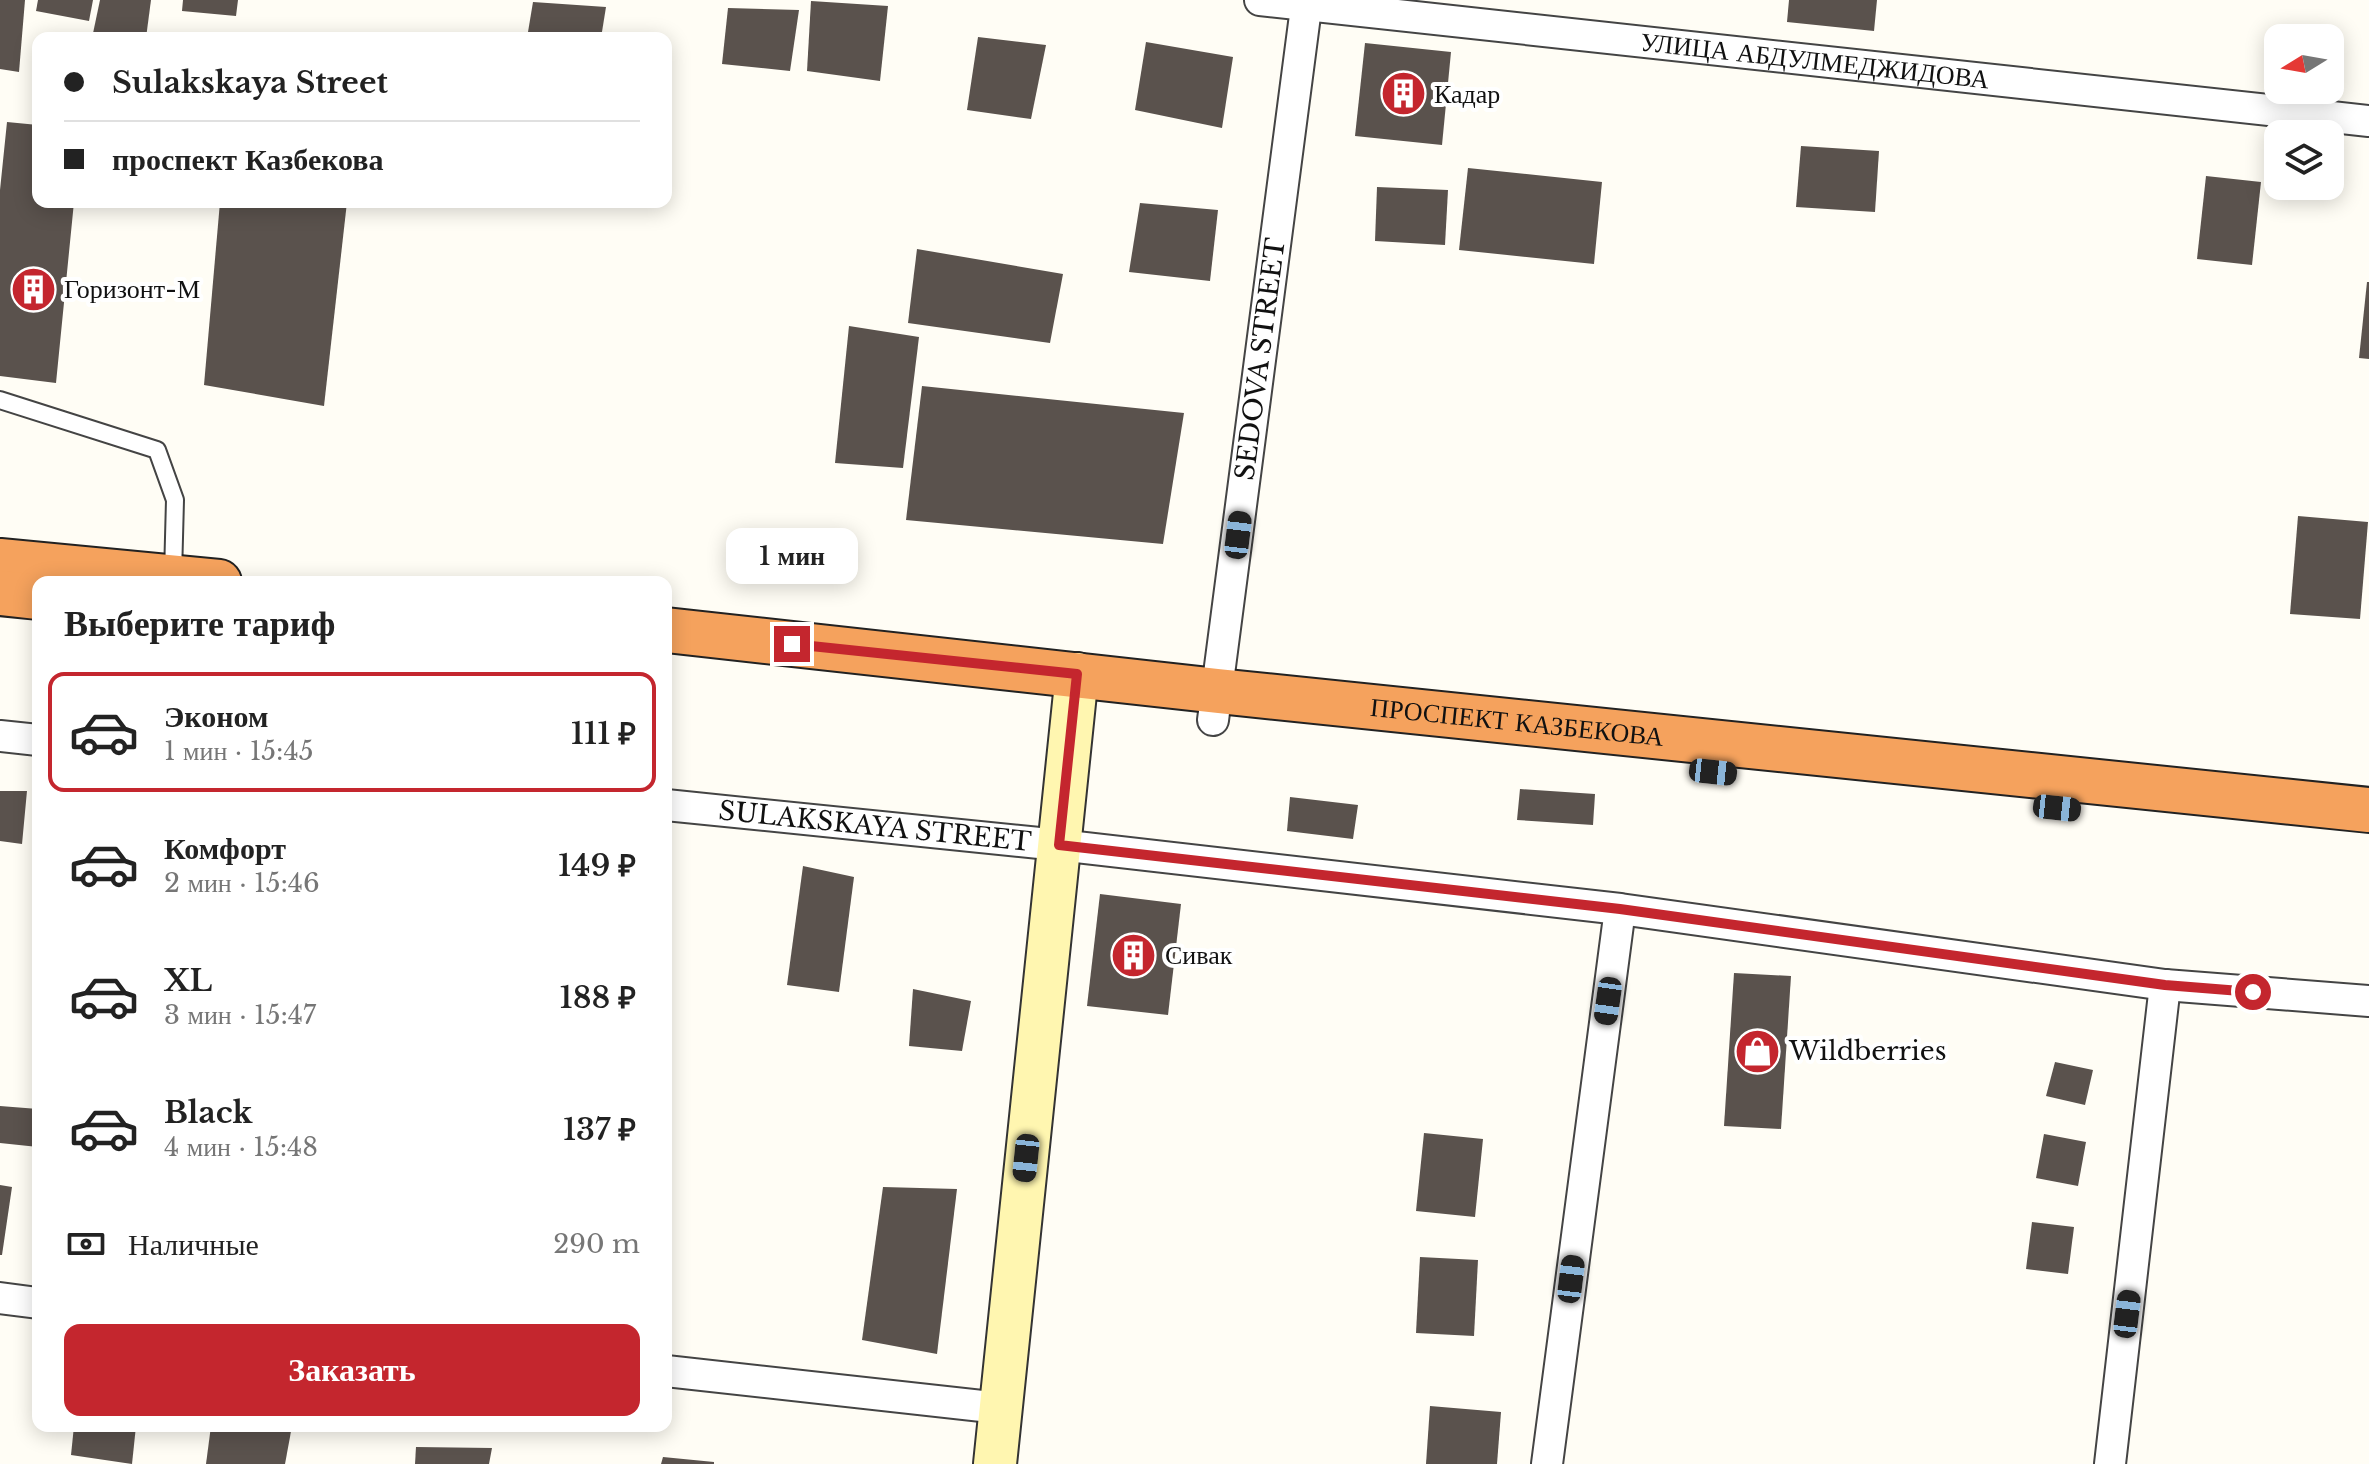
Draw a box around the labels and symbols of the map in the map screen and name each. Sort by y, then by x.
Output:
north arrow [2264,24,2344,104]
street label: УЛИЦА АБДУЛМЕДЖИДОВА [1639,26,1991,95]
building icon: Кадар [1379,70,1427,118]
place label: Кадар [1434,78,1500,110]
street label: SEDOVA STREET [1228,236,1292,482]
building icon: Горизонт-М [9,265,57,313]
place label: Горизонт-М [64,273,200,305]
car [1223,510,1253,560]
callout: 1 мин [726,528,858,584]
route end [774,626,810,662]
street label: ПРОСПЕКТ КАЗБЕКОВА [1369,691,1665,753]
car [1688,758,1738,786]
street label: SULAKSKAYA STREET [717,794,1033,858]
car [2032,794,2082,822]
building icon: Сивак [1110,931,1158,979]
place label: Сивак [1165,939,1233,971]
route start [2235,974,2271,1010]
car [1593,976,1623,1026]
shop icon: Wildberries [1734,1027,1782,1075]
place label: Wildberries [1788,1035,1947,1067]
car [1012,1133,1040,1183]
car [1556,1254,1586,1304]
car [2112,1289,2142,1339]

